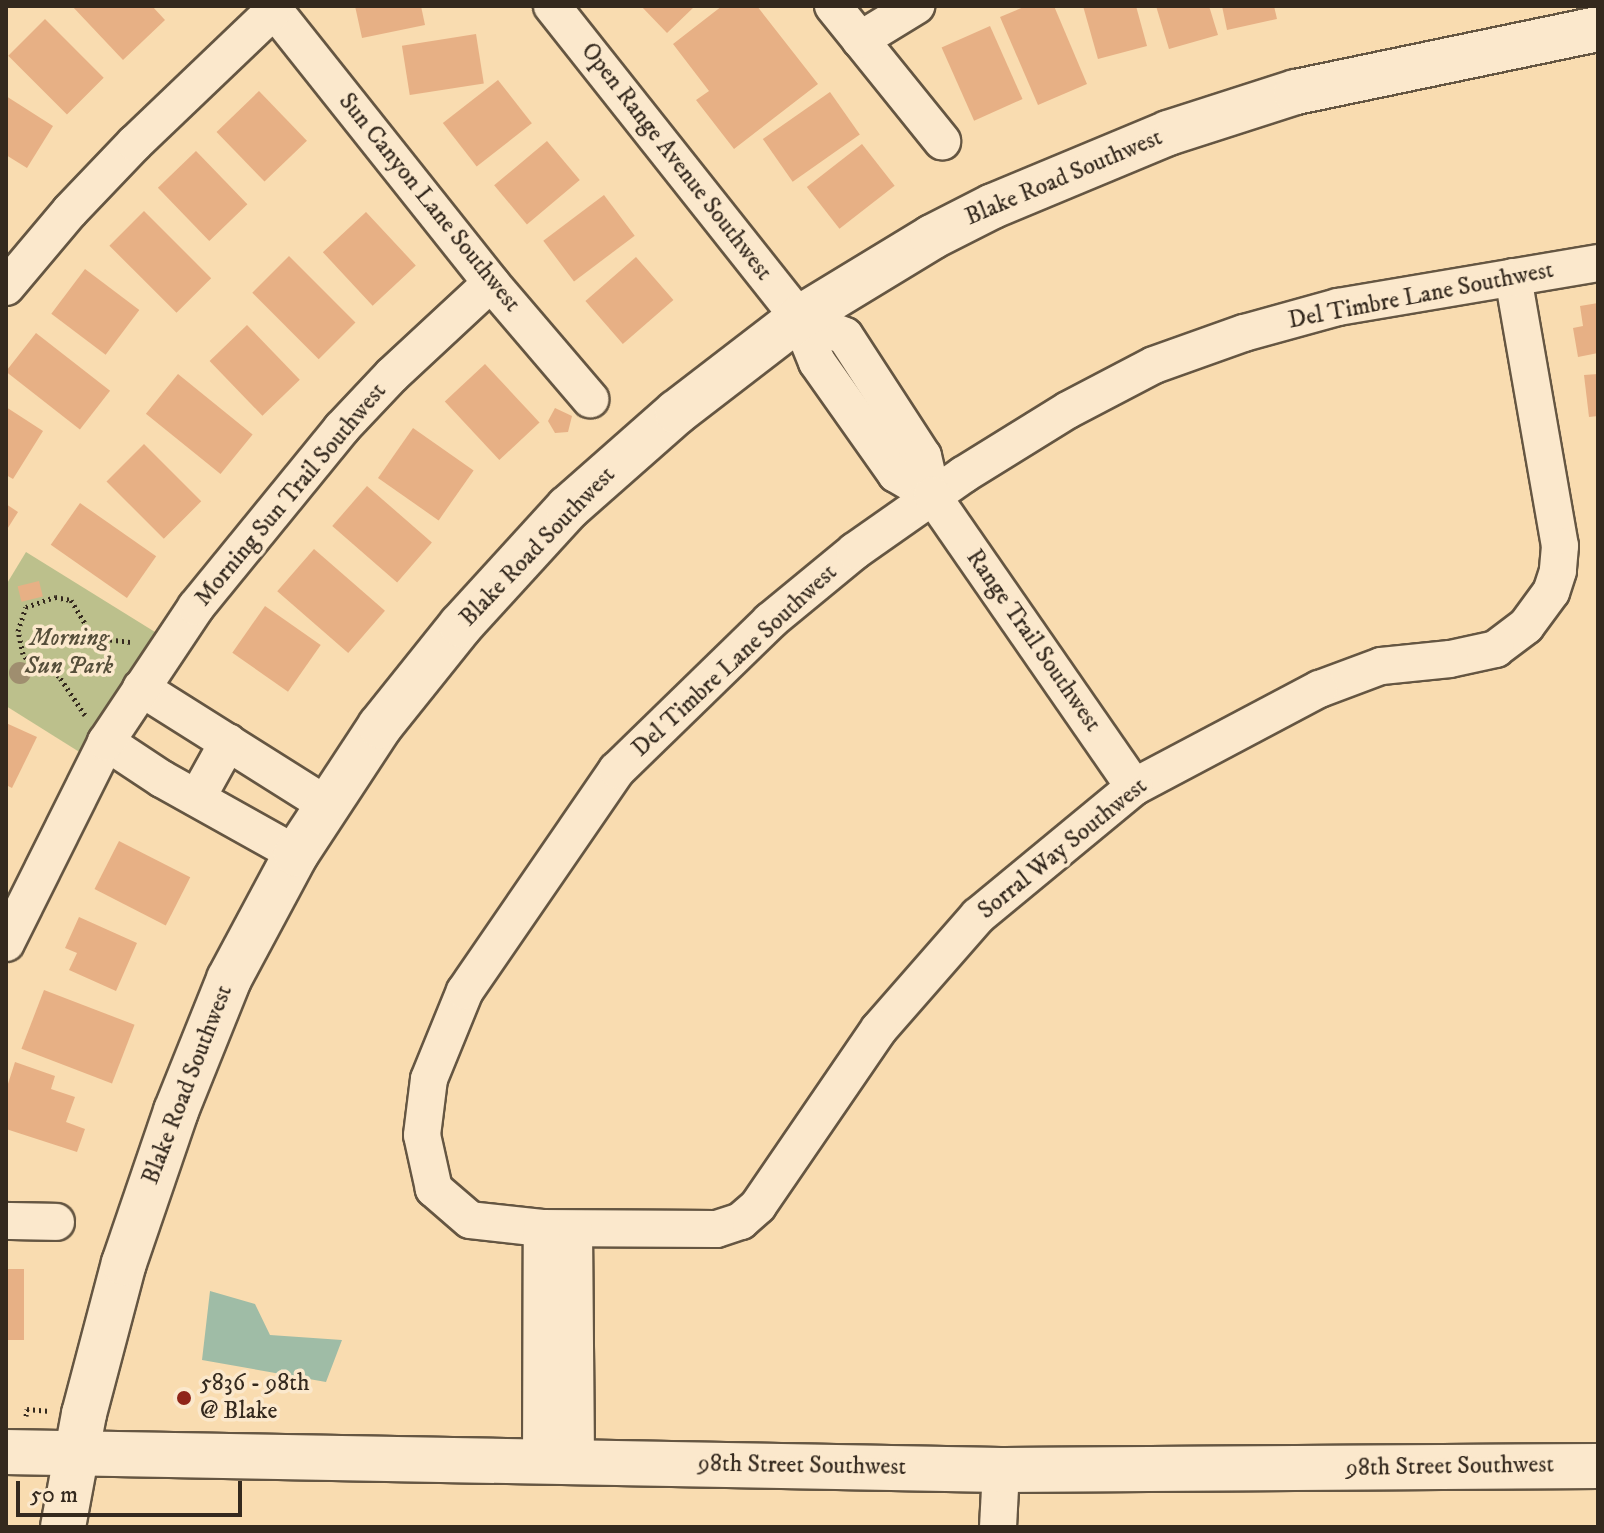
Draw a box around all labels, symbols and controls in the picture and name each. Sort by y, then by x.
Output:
street label: Open Range Avenue Southwest [574,38,778,286]
street label: Sun Canyon Lane Southwest [332,88,526,318]
street label: Blake Road Southwest [961,124,1167,232]
street label: Del Timbre Lane Southwest [1286,256,1556,336]
street label: Morning Sun Trail Southwest [189,378,393,612]
street label: Blake Road Southwest [454,461,622,633]
street label: Range Trail Southwest [959,544,1107,738]
street label: Del Timbre Lane Southwest [627,559,843,763]
park label: Morning Sun Park [25,625,113,681]
street label: Sorral Way Southwest [973,772,1153,926]
street label: Blake Road Southwest [137,981,239,1189]
place label: 5836 - 98th @ Blake [200,1370,310,1426]
marker: 5836 - 98th @ Blake [175,1389,193,1407]
street label: 98th Street Southwest [698,1450,906,1482]
street label: 98th Street Southwest [1346,1451,1554,1483]
scale bar [20,1465,246,1515]
text: 50 m [30,1480,78,1510]

